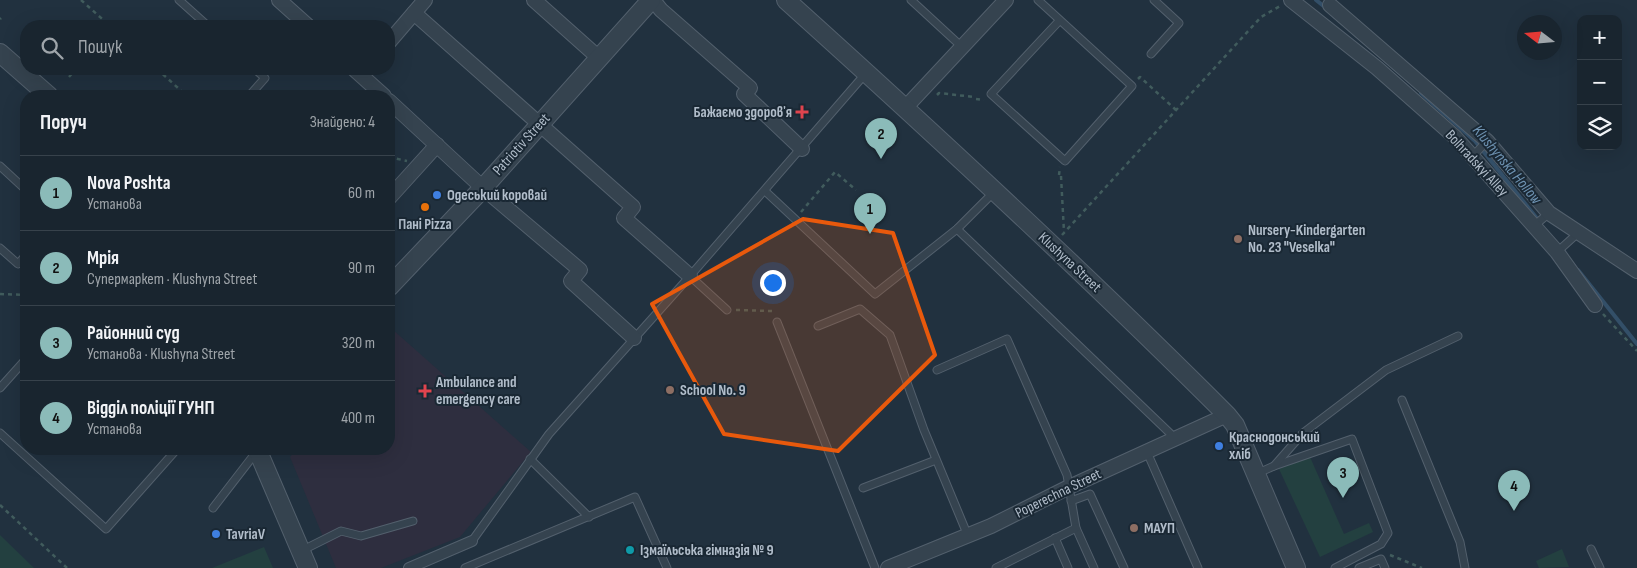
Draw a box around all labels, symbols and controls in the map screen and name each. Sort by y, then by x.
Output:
north arrow [1517,15,1562,60]
map controls [1577,15,1622,150]
button: + [1577,15,1622,60]
search box [20,20,395,75]
icon: search [38,34,66,62]
text: Пошук [78,36,122,59]
button: − [1577,60,1622,105]
place label: Бажаємо здоровʼя [694,103,792,122]
button: layers [1577,105,1622,150]
marker: Бажаємо здоровʼя [796,106,808,118]
street label: Patriotiv Street [489,109,554,179]
text: Поруч [40,110,87,135]
text: Знайдено: 4 [310,113,375,132]
pin: 2 [865,118,897,159]
water label: Klushynska Hollow [1468,122,1546,209]
street label: Bolhradskyi Alley [1441,126,1512,201]
text: Nova Poshta [87,172,170,195]
text: 1 [53,184,59,203]
text: 60 m [348,184,375,203]
place label: Одеський коровай [447,186,547,205]
marker: Одеський коровай [431,189,443,201]
pin: 1 [854,193,886,234]
text: Установа [87,195,142,214]
marker: Пані Pizza [419,201,431,213]
place label: Пані Pizza [398,215,452,234]
place label: Nursery-Kindergarten No. 23 "Veselka" [1248,221,1365,257]
street label: Klushyna Street [1034,228,1106,297]
marker: Nursery-Kindergarten No. 23 "Veselka" [1232,233,1244,245]
text: Мрія [87,247,119,270]
text: 2 [52,259,60,278]
text: 90 m [348,259,375,278]
text: Супермаркет · Klushyna Street [87,270,257,289]
your location [760,270,786,296]
text: Районний суд [87,322,180,345]
text: 3 [52,334,60,353]
text: 320 m [342,334,375,353]
text: Установа · Klushyna Street [87,345,235,364]
place label: Ambulance and emergency care [435,373,520,409]
place label: School No. 9 [680,381,746,400]
marker: Ambulance and emergency care [418,384,432,398]
marker: School No. 9 [664,384,676,396]
text: Відділ поліції ГУНП [87,397,215,420]
text: 4 [52,409,60,428]
text: 400 m [341,409,375,428]
text: Установа [87,420,142,439]
place label: Краснодонський хліб [1229,428,1320,464]
marker: Краснодонський хліб [1213,440,1225,452]
pin: 3 [1327,457,1359,498]
street label: Poperechna Street [1012,464,1105,522]
pin: 4 [1498,470,1530,511]
place label: МАУП [1144,519,1175,538]
marker: МАУП [1128,522,1140,534]
place label: TavriaV [226,525,266,544]
marker: TavriaV [210,528,222,540]
place label: Ізмаїльська гімназія № 9 [640,541,774,560]
marker: Ізмаїльська гімназія № 9 [624,544,636,556]

